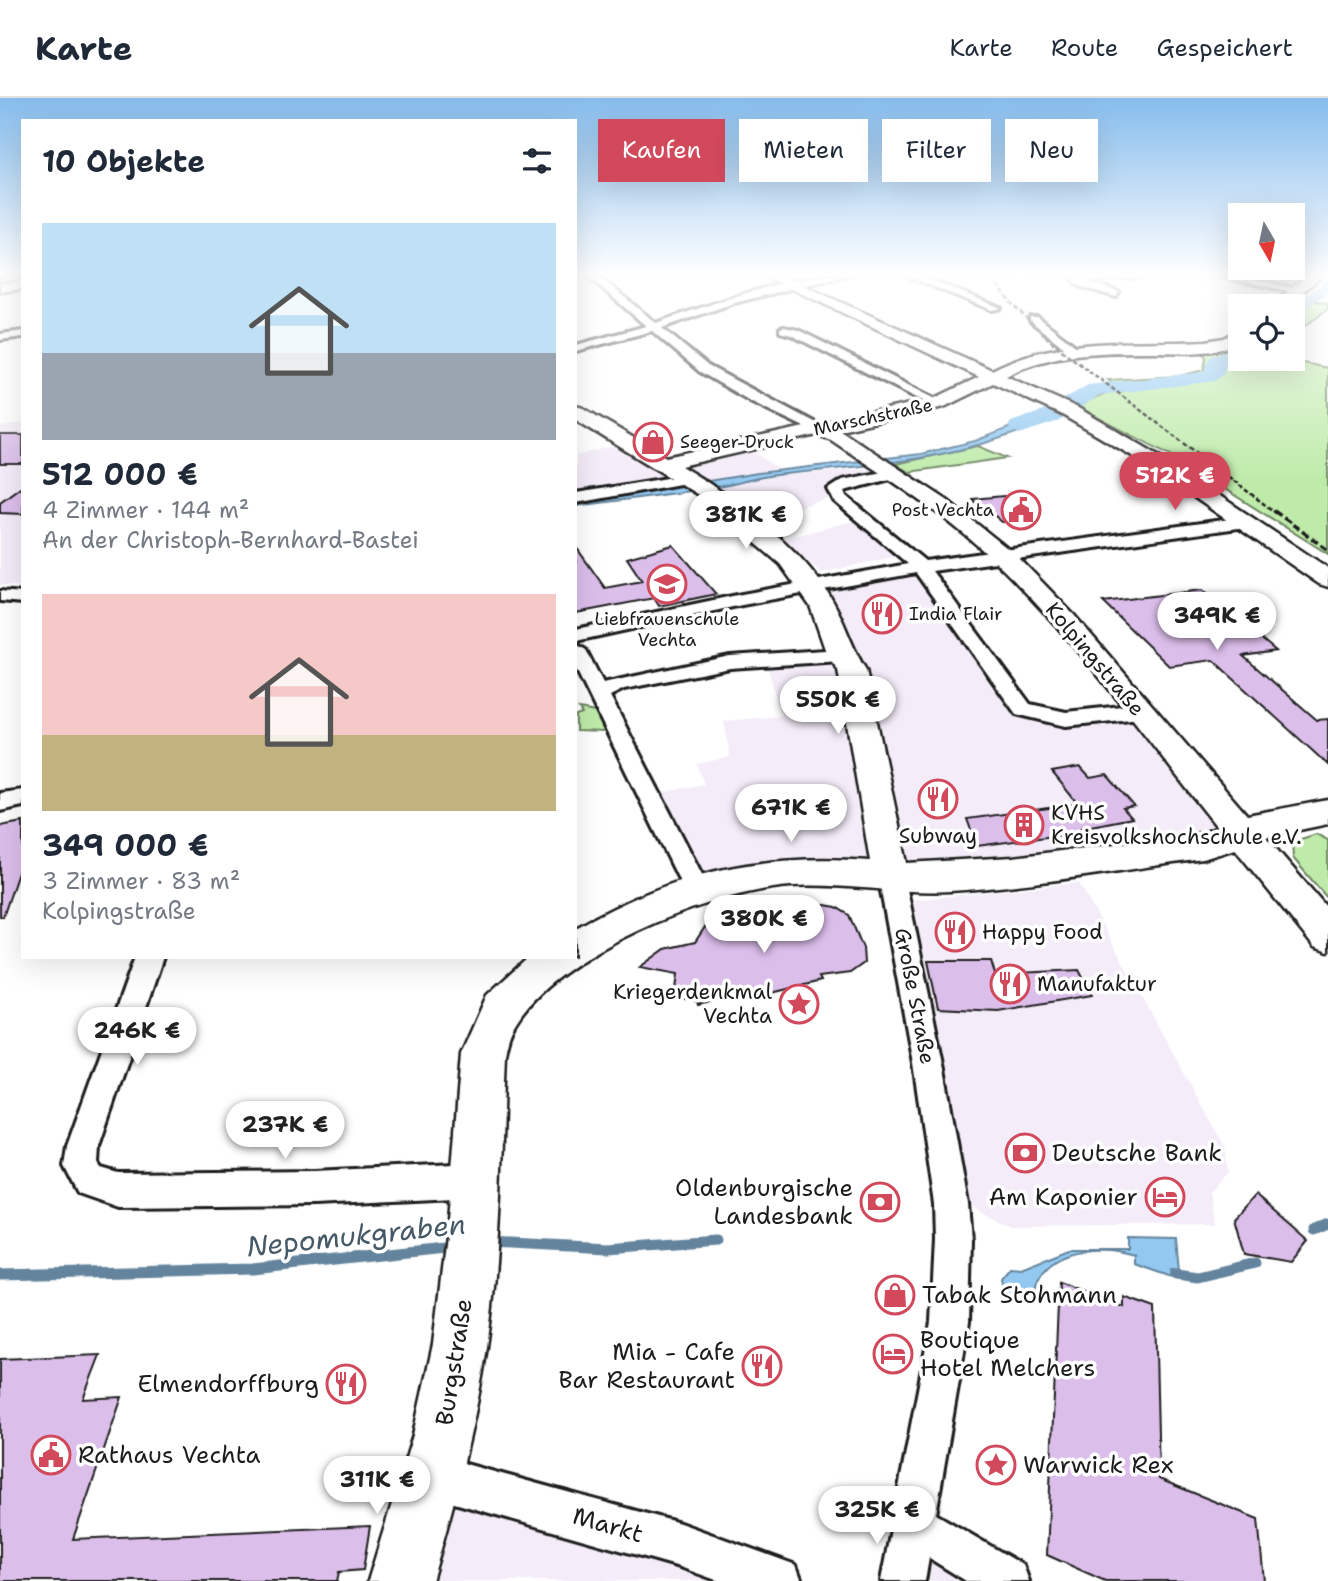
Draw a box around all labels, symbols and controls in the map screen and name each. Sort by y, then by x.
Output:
text: Karte [35,26,132,71]
text: Karte [949,32,1013,64]
text: Route [1051,32,1118,64]
text: Gespeichert [1156,32,1293,64]
chip: Kaufen [598,119,725,182]
chip: Mieten [739,119,868,182]
chip: Filter [882,119,991,182]
chip: Neu [1005,119,1098,182]
text: 10 Objekte [42,141,205,182]
icon: filters [518,142,556,180]
north arrow [1228,203,1306,280]
map controls [1228,203,1305,371]
icon: home [236,268,362,394]
button: locate [1228,294,1305,371]
street label: Marschstraße [811,393,935,441]
shop icon: Seeger-Druck [632,421,674,463]
place label: Seeger-Druck [680,430,794,454]
pin: 512K € [1118,452,1232,512]
text: 512 000 € [42,454,198,495]
text: 512K € [1135,460,1215,490]
public building icon: Post Vechta [1000,489,1042,531]
pin: 381K € [689,491,803,551]
text: 4 Zimmer · 144 m² [42,495,249,525]
place label: Post Vechta [892,498,994,522]
text: 381K € [705,499,787,529]
text: An der Christoph-Bernhard-Bastei [42,525,419,555]
school or university icon: Liebfrauenschule Vechta [646,563,688,605]
pin: 349K € [1160,592,1274,652]
restaurant icon: India Flair [861,593,903,635]
street label: Kolpingstraße [1039,596,1151,722]
text: 349K € [1173,600,1261,630]
place label: India Flair [909,602,1002,626]
place label: Liebfrauenschule Vechta [595,607,739,652]
icon: home [236,639,362,765]
pin: 550K € [781,676,895,736]
text: 550K € [796,684,880,714]
restaurant icon: Subway [917,778,959,820]
pin: 671K € [734,784,848,844]
text: 671K € [751,792,831,822]
place label: KVHS Kreisvolkshochschule e.V. [1051,799,1302,851]
building icon: KVHS Kreisvolkshochschule e.V. [1003,804,1045,846]
place label: Subway [899,822,977,850]
text: 349 000 € [42,825,208,866]
text: 3 Zimmer · 83 m² [42,866,240,896]
text: Kolpingstraße [42,896,196,926]
pin: 380K € [707,896,821,955]
text: 380K € [720,903,808,933]
restaurant icon: Happy Food [934,911,976,953]
place label: Happy Food [982,918,1103,946]
street label: Große Straße [888,926,942,1066]
restaurant icon: Manufaktur [989,963,1031,1005]
place label: Manufaktur [1037,970,1157,998]
place label: Kriegerdenkmal Vechta [613,978,773,1030]
place icon: Kriegerdenkmal Vechta [778,983,820,1025]
pin: 246K € [80,1007,194,1067]
text: 246K € [94,1015,180,1045]
pin: 237K € [228,1102,342,1161]
text: 237K € [242,1109,328,1139]
bank icon: Deutsche Bank [1004,1132,1046,1174]
place label: Deutsche Bank [1052,1137,1222,1169]
place label: Oldenburgische Landesbank [675,1172,853,1232]
hotel icon: Am Kaponier [1144,1176,1186,1218]
bank icon: Oldenburgische Landesbank [859,1181,901,1223]
place label: Am Kaponier [989,1181,1138,1213]
water label: Nepomukgraben [244,1205,468,1265]
shop icon: Tabak Stohmann [874,1274,916,1316]
place label: Tabak Stohmann [922,1279,1117,1311]
street label: Burgstraße [428,1296,480,1428]
place label: Boutique Hotel Melchers [920,1324,1095,1384]
hotel icon: Boutique Hotel Melchers [872,1333,914,1375]
place label: Mia - Cafe Bar Restaurant [559,1336,735,1396]
restaurant icon: Mia - Cafe Bar Restaurant [741,1345,783,1387]
restaurant icon: Elmendorffburg [325,1363,367,1405]
place label: Elmendorffburg [137,1368,319,1400]
public building icon: Rathaus Vechta [30,1434,72,1476]
place label: Rathaus Vechta [78,1439,261,1471]
place icon: Warwick Rex [975,1444,1017,1486]
place label: Warwick Rex [1023,1449,1174,1481]
pin: 311K € [320,1456,434,1516]
text: 311K € [339,1464,415,1494]
pin: 325K € [820,1486,934,1546]
text: 325K € [834,1494,920,1524]
street label: Markt [569,1500,647,1550]

